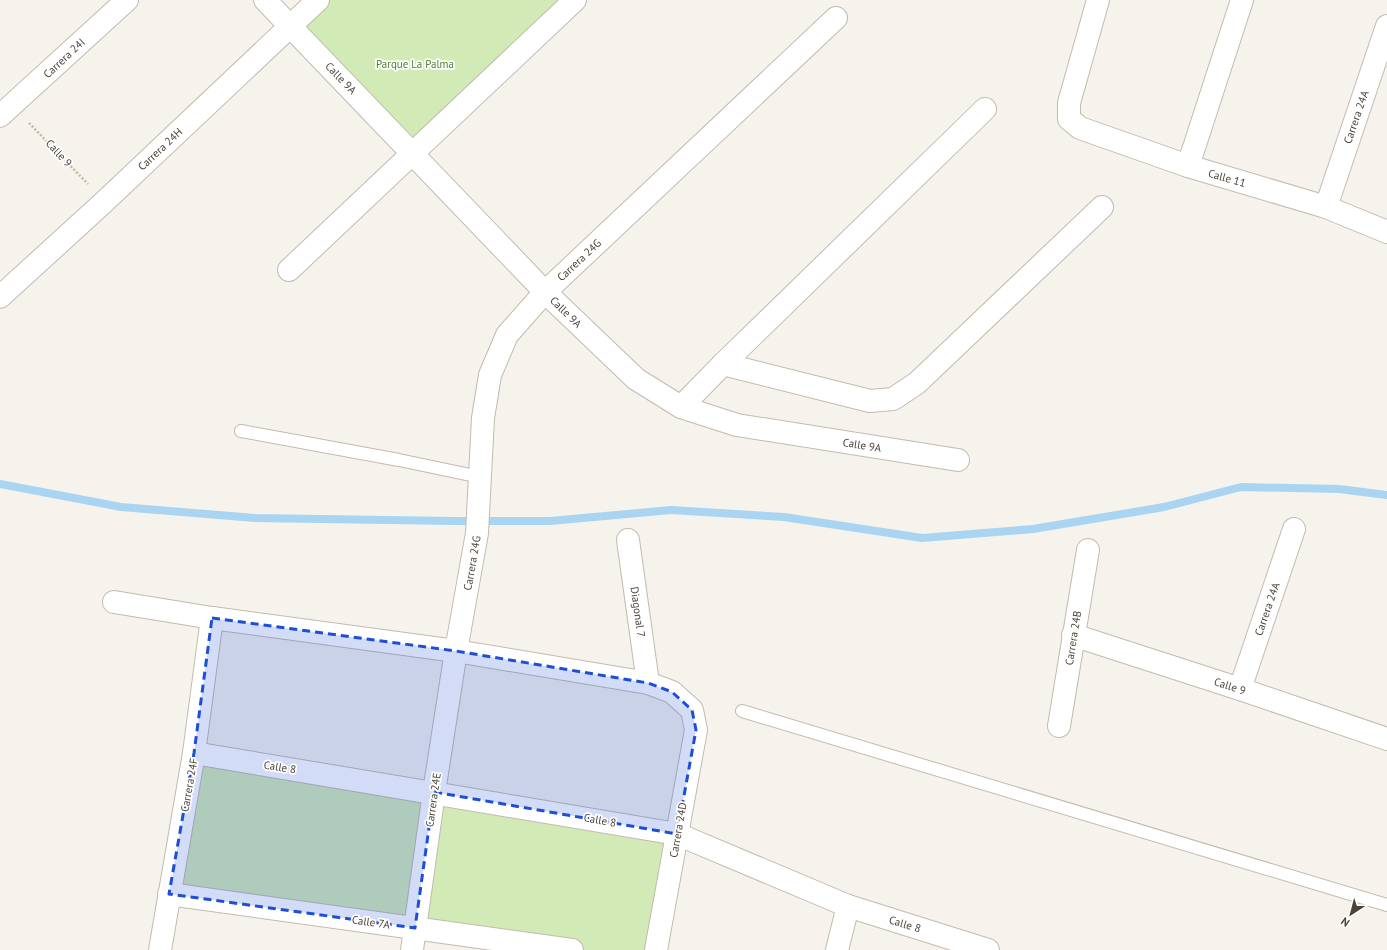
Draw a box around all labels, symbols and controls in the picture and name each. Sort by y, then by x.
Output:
street label: Carrera 24I [40,35,88,81]
park label: Parque La Palma [376,57,454,71]
street label: Calle 9A [322,59,360,97]
street label: Carrera 24A [1340,88,1372,145]
street label: Carrera 24H [135,125,185,173]
street label: Calle 9 [43,136,75,170]
street label: Calle 11 [1207,166,1247,190]
street label: Carrera 24G [554,236,604,284]
street label: Calle 9A [547,293,585,331]
street label: Calle 9A [842,435,883,455]
street label: Carrera 24G [460,534,484,592]
street label: Carrera 24A [1251,580,1283,637]
street label: Diagonal 7 [628,586,648,638]
street label: Carrera 24B [1062,610,1084,666]
street label: Calle 9 [1212,674,1248,698]
street label: Carrera 24F [177,757,201,813]
street label: Calle 8 [263,758,297,776]
street label: Carrera 24E [422,772,444,828]
street label: Carrera 24D [666,801,690,859]
street label: Calle 8 [583,810,617,830]
north arrow [1331,894,1371,934]
street label: Calle 7A [351,912,391,932]
street label: Calle 8 [887,913,923,935]
text: N [1338,914,1352,930]

